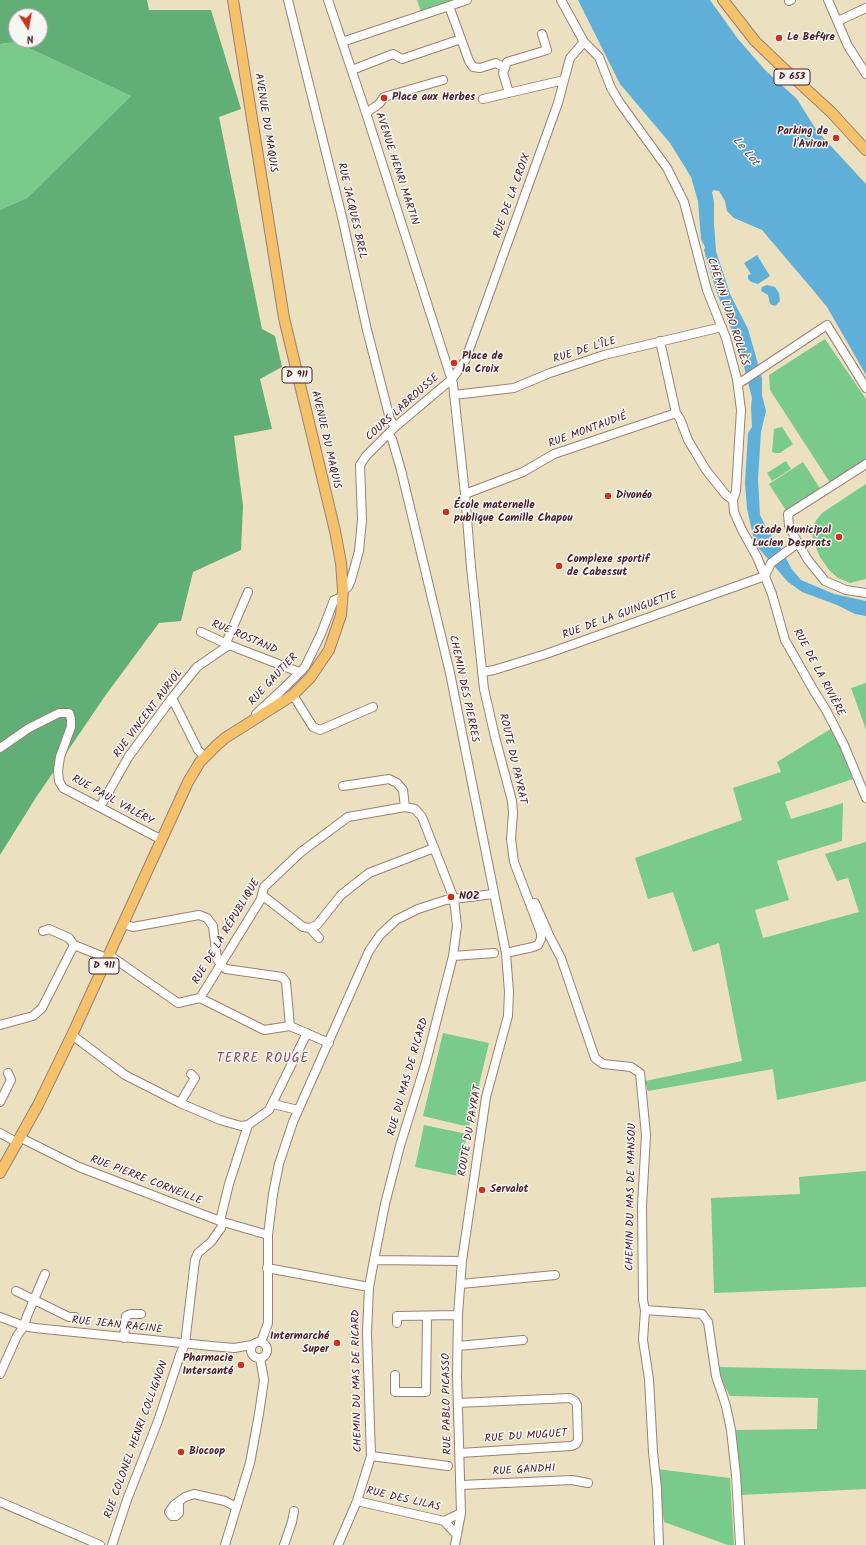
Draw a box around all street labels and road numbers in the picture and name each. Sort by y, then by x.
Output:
road number: D 653 [774,69,810,85]
street label: AVENUE DU MAQUIS [251,72,279,174]
street label: AVENUE HENRI MARTIN [372,111,420,227]
street label: RUE DE LA CROIX [492,152,534,240]
street label: RUE JACQUES BREL [333,162,369,260]
street label: CHEMIN LUDO ROLLÈS [703,256,751,368]
street label: RUE DE L'ÎLE [552,335,618,367]
road number: D 911 [282,367,312,383]
street label: COURS LABROUSSE [364,372,442,444]
street label: AVENUE DU MAQUIS [307,390,343,490]
street label: RUE MONTAUDIÉ [547,411,629,451]
street label: RUE DE LA GUINGUETTE [561,589,679,643]
street label: RUE ROSTAND [209,618,279,658]
street label: RUE DE LA RIVIÈRE [789,627,847,719]
street label: CHEMIN DES PIERRES [445,634,481,744]
street label: RUE GAUTIER [247,651,301,709]
street label: RUE VINCENT AURIOL [111,667,187,761]
street label: ROUTE DU PAYRAT [495,712,529,806]
street label: RUE PAUL VALÉRY [69,773,155,829]
street label: RUE DE LA RÉPUBLIQUE [190,877,264,987]
road number: D 911 [89,958,119,974]
street label: RUE DU MAS DE RICARD [386,1016,432,1138]
street label: ROUTE DU PAYRAT [456,1084,486,1178]
street label: CHEMIN DU MAS DE MANSOU [624,1123,640,1271]
street label: RUE PIERRE CORNEILLE [88,1154,204,1208]
street label: CHEMIN DU MAS DE RICARD [350,1310,366,1452]
street label: RUE JEAN RACINE [71,1315,163,1337]
street label: RUE PABLO PICASSO [441,1353,455,1455]
street label: RUE COLONEL HENRI COLLIGNON [102,1359,172,1521]
street label: RUE DU MUGUET [484,1428,568,1446]
street label: RUE GANDHI [492,1463,556,1479]
street label: RUE DES LILAS [365,1485,441,1515]

